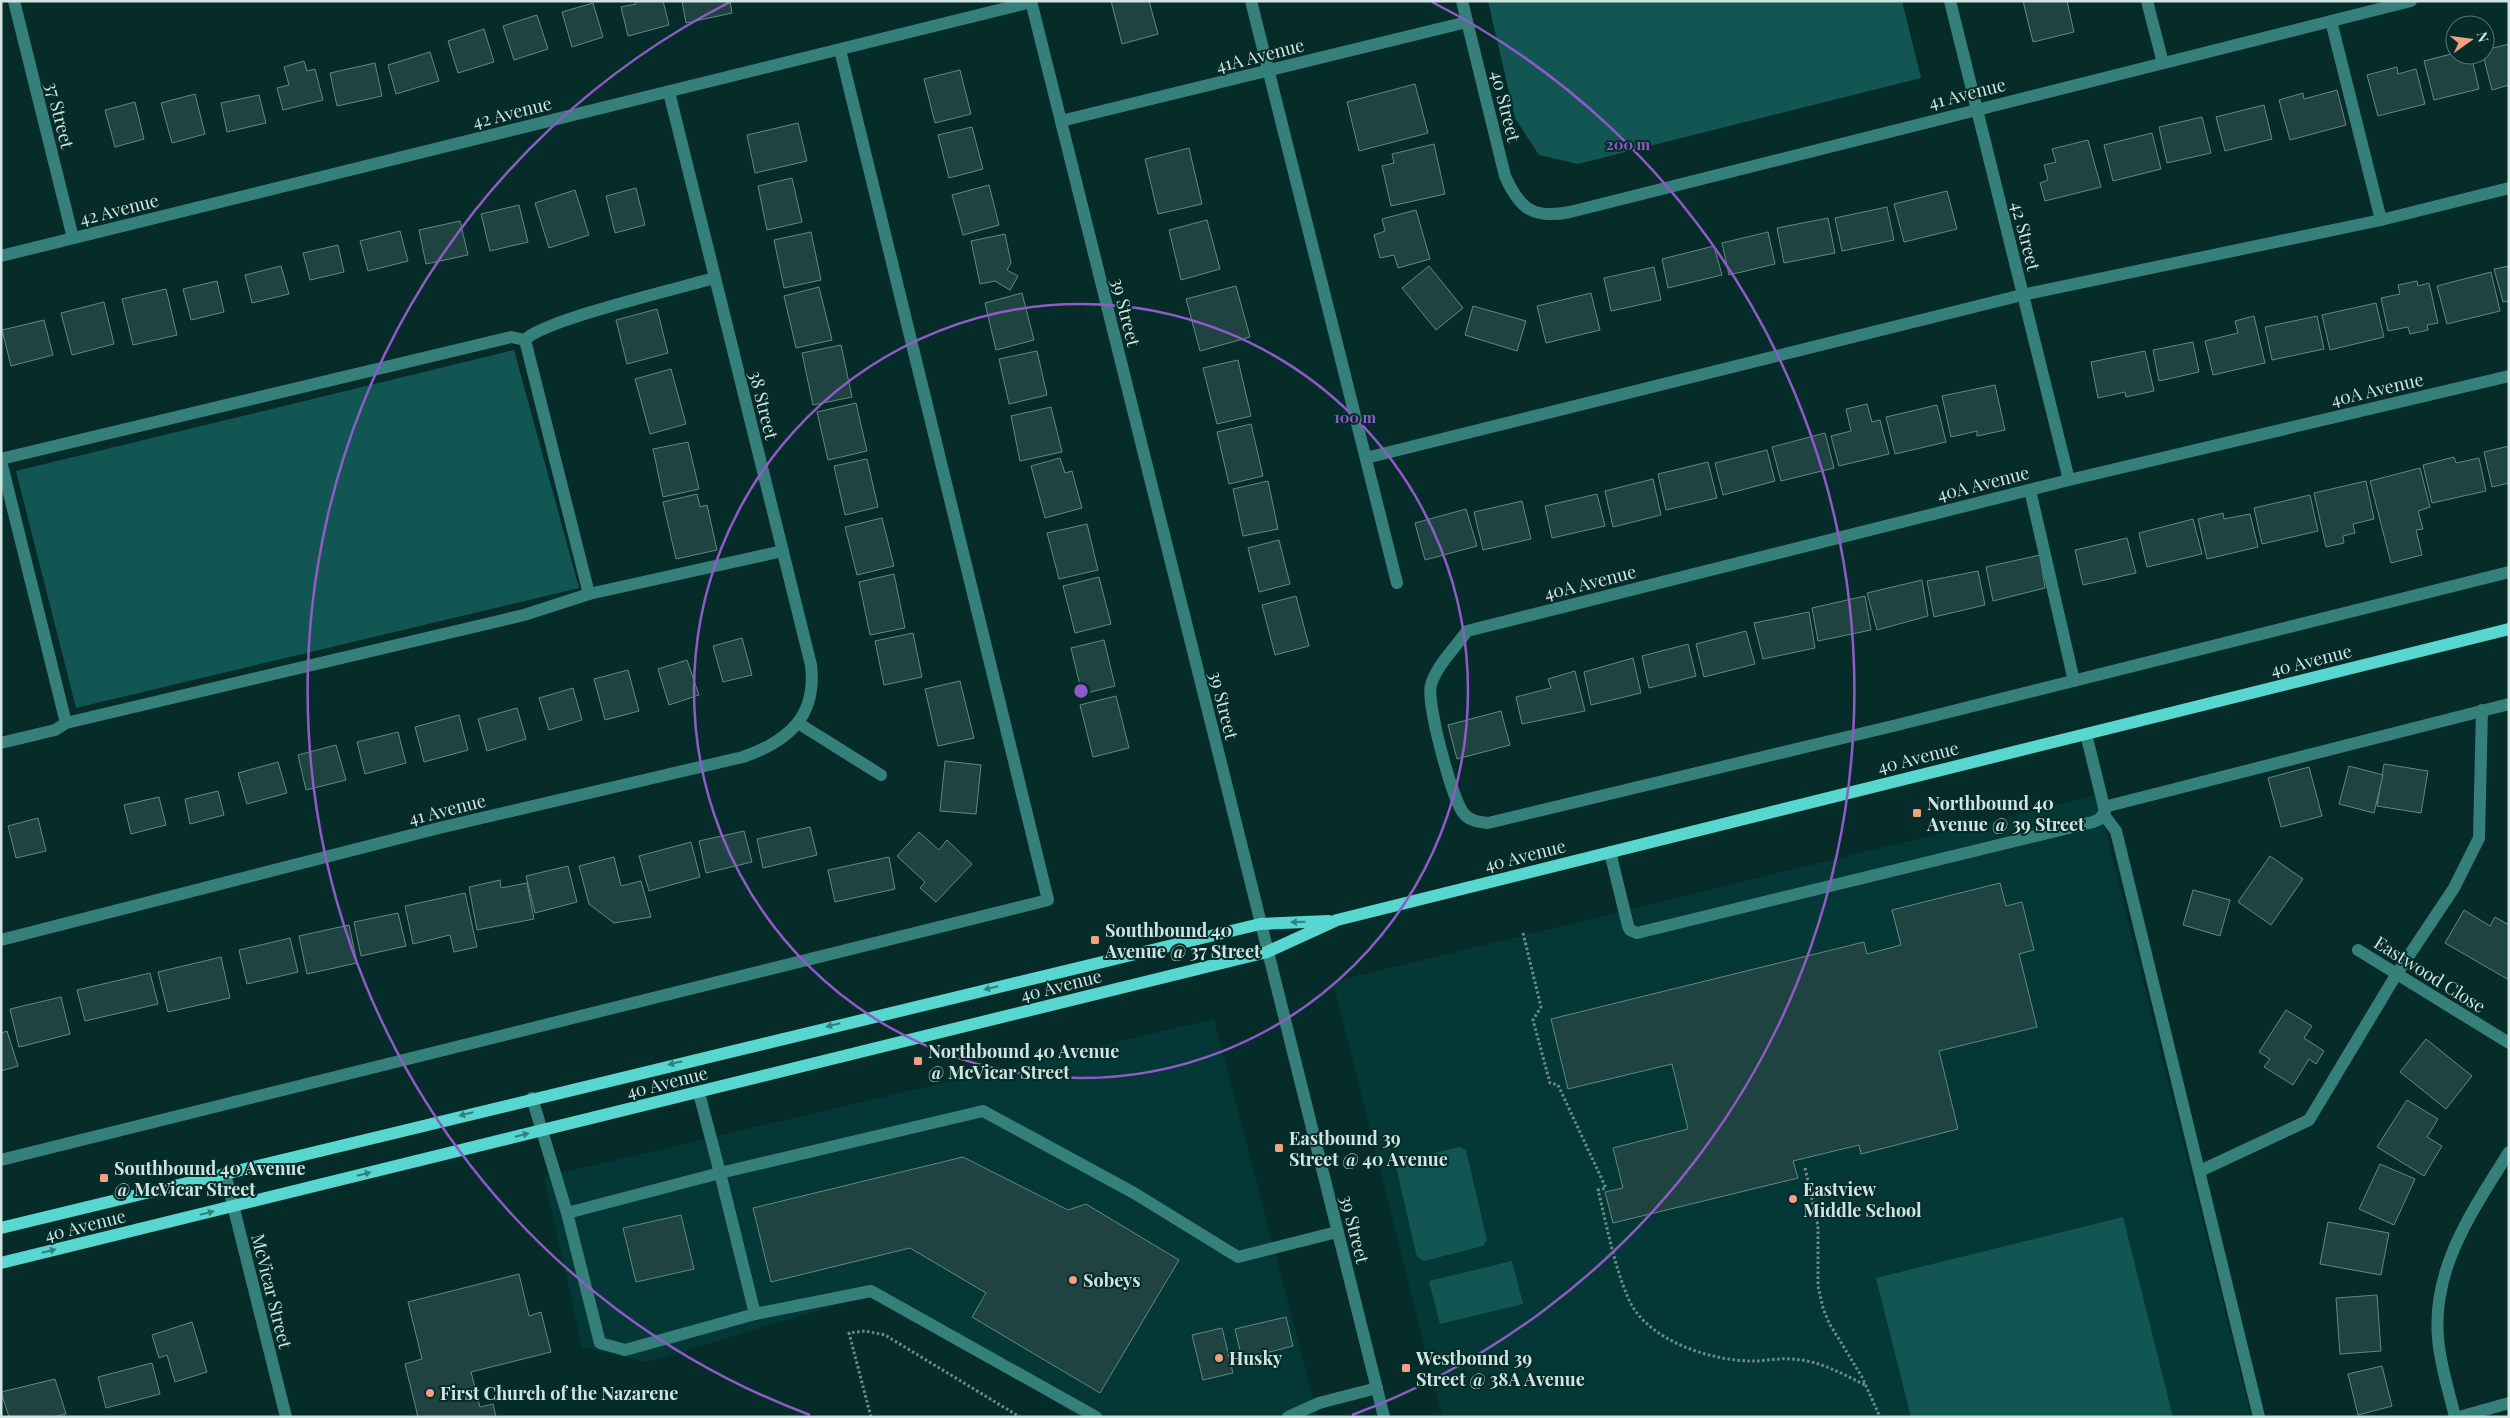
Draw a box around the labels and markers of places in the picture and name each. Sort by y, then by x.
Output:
centre of rings [1072,682,1090,700]
place label: Northbound 40 Avenue @ 39 Street [1926,791,2085,836]
marker: Northbound 40 Avenue @ 39 Street [1911,807,1923,819]
place label: Southbound 40 Avenue @ 37 Street [1104,918,1261,963]
marker: Southbound 40 Avenue @ 37 Street [1089,934,1101,946]
place label: Northbound 40 Avenue @ McVicar Street [928,1039,1119,1084]
marker: Northbound 40 Avenue @ McVicar Street [912,1055,924,1067]
place label: Eastbound 39 Street @ 40 Avenue [1289,1126,1448,1171]
marker: Eastbound 39 Street @ 40 Avenue [1273,1142,1285,1154]
place label: Southbound 40 Avenue @ McVicar Street [114,1156,306,1201]
marker: Southbound 40 Avenue @ McVicar Street [98,1172,110,1184]
place label: Eastview Middle School [1803,1177,1922,1222]
marker: Eastview Middle School [1787,1193,1799,1205]
place label: Sobeys [1083,1268,1141,1292]
marker: Sobeys [1067,1274,1079,1286]
place label: Husky [1229,1346,1283,1370]
place label: Westbound 39 Street @ 38A Avenue [1415,1346,1585,1391]
marker: Husky [1213,1352,1225,1364]
marker: Westbound 39 Street @ 38A Avenue [1400,1362,1412,1374]
place label: First Church of the Nazarene [440,1381,678,1405]
marker: First Church of the Nazarene [424,1387,436,1399]

